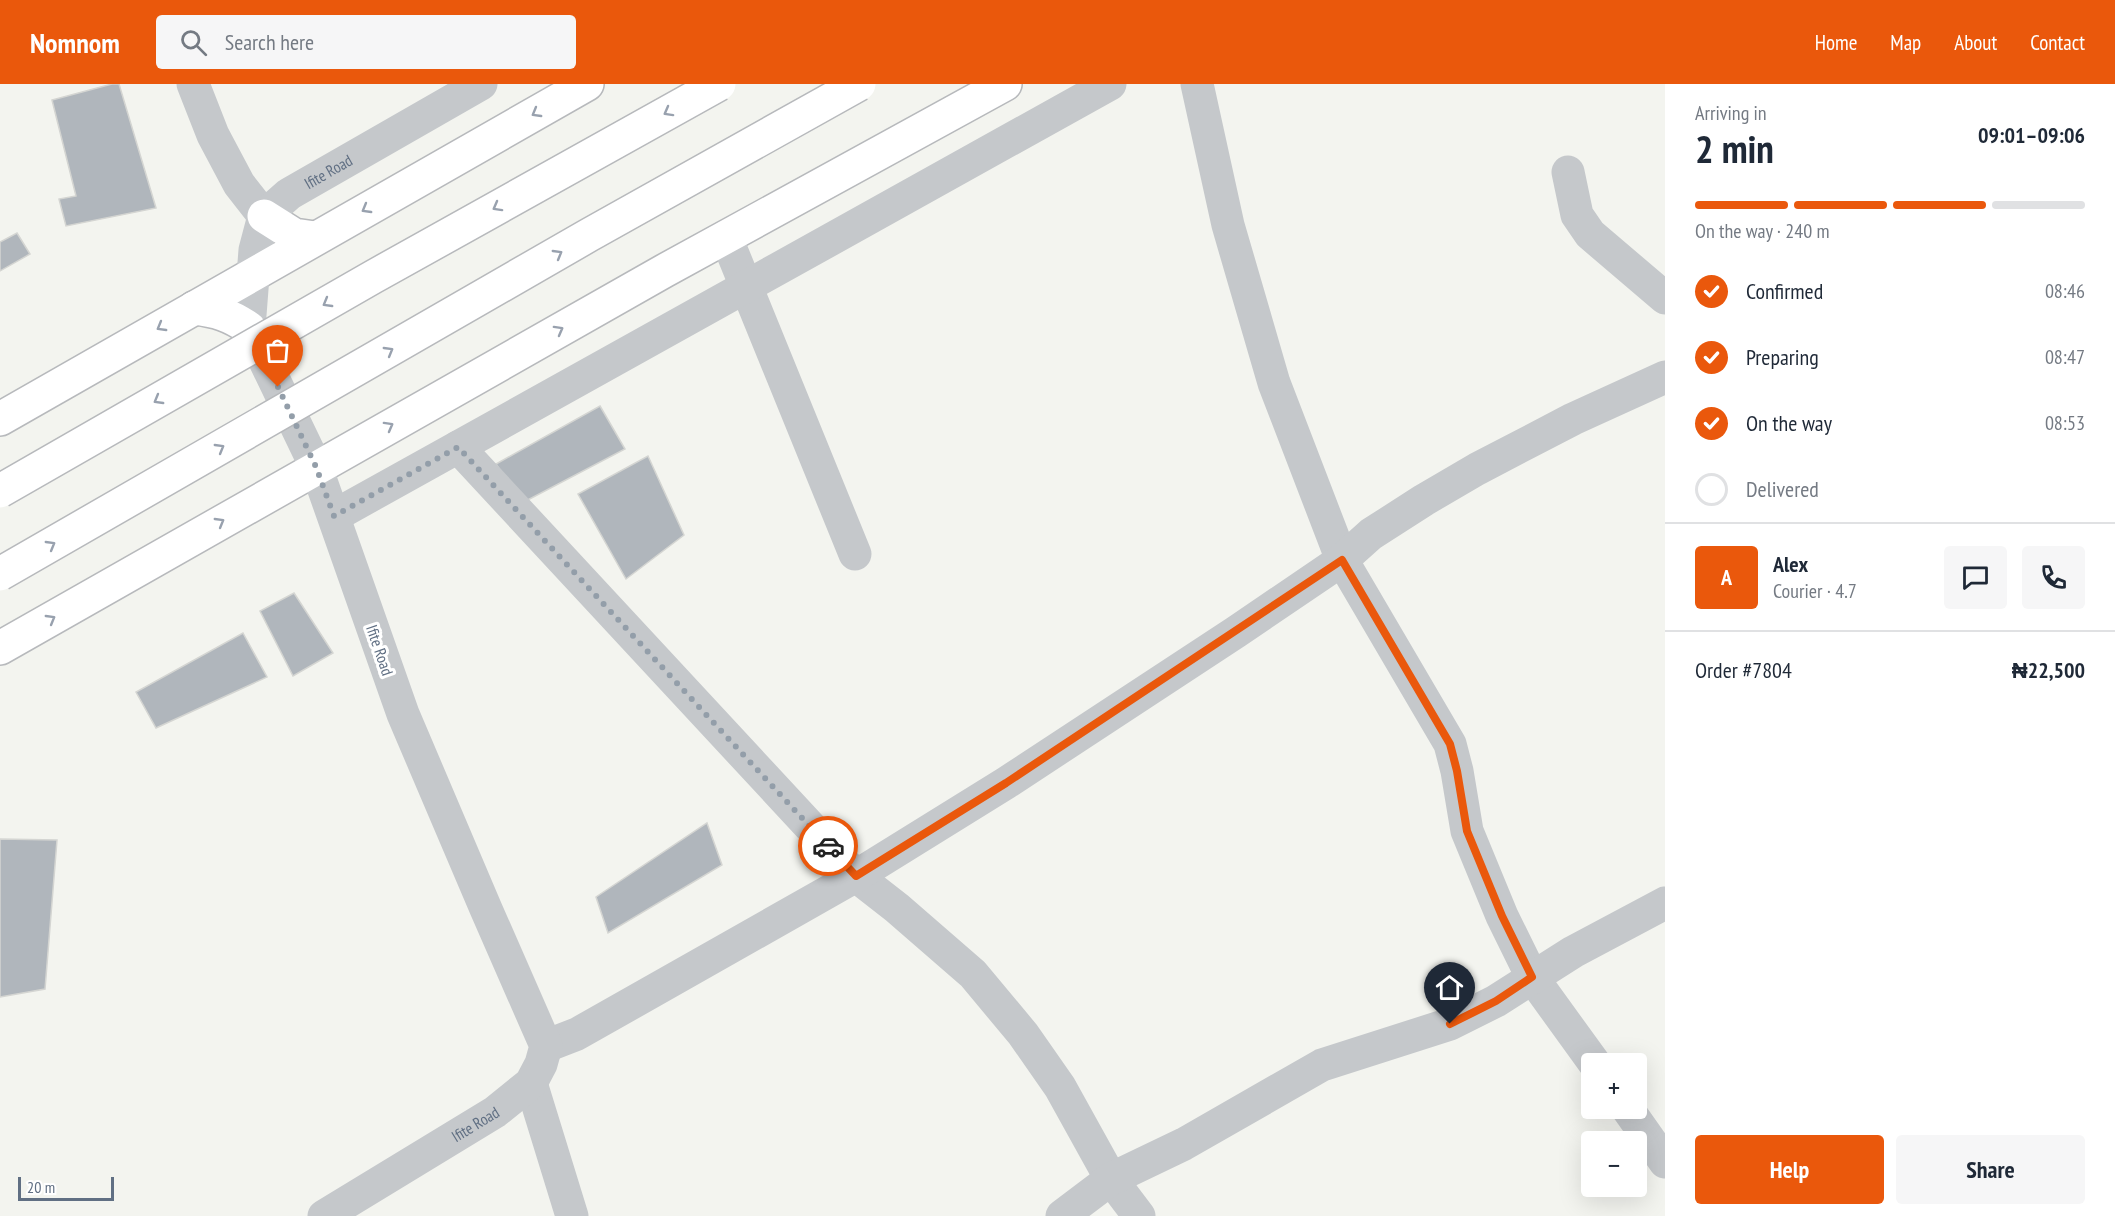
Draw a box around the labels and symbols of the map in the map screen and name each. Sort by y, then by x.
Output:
one-way arrow [663,105,674,117]
one-way arrow [532,106,542,117]
street label: Ifite Road [300,150,356,193]
one-way arrow [493,200,503,212]
one-way arrow [362,202,373,213]
one-way arrow [552,249,562,261]
one-way arrow [323,296,333,307]
one-way arrow [157,320,167,331]
pin [252,325,303,387]
one-way arrow [553,326,563,337]
one-way arrow [383,347,393,358]
one-way arrow [154,393,164,405]
one-way arrow [383,421,394,433]
one-way arrow [214,444,224,456]
one-way arrow [214,518,224,529]
one-way arrow [45,541,55,553]
one-way arrow [45,615,55,626]
street label: Ifite Road [362,622,398,678]
courier [798,816,858,876]
pin [1424,962,1475,1024]
street label: Ifite Road [448,1102,503,1146]
scale bar [18,1174,114,1202]

